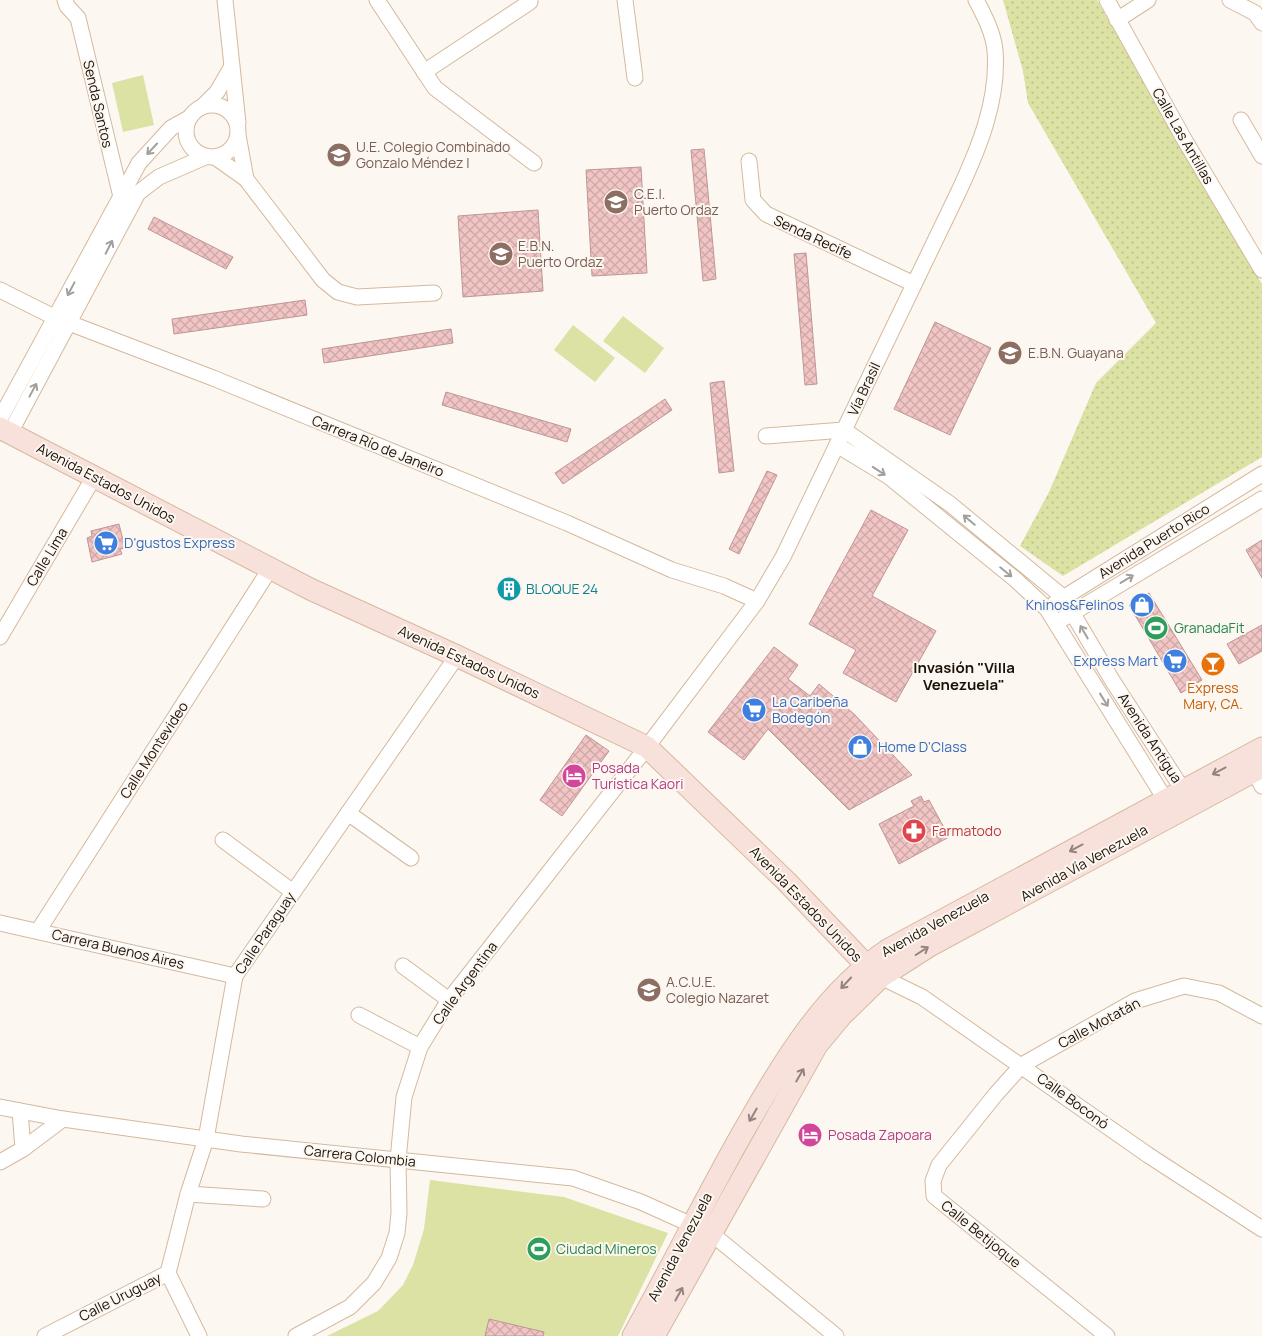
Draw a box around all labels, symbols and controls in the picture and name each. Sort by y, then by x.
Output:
street label: Senda Santos [79,58,118,150]
street label: Calle Las Antillas [1148,84,1219,187]
place label: U.E. Colegio Combinado Gonzalo Méndez I [356,137,510,172]
one-way arrow [146,142,158,155]
school or university icon: U.E. Colegio Combinado Gonzalo Méndez I [326,142,352,168]
place label: C.E.I. Puerto Ordaz [634,184,719,219]
school or university icon: C.E.I. Puerto Ordaz [603,189,629,215]
street label: Senda Recife [771,210,855,263]
place label: E.B.N. Puerto Ordaz [518,236,603,271]
one-way arrow [104,239,114,254]
school or university icon: E.B.N. Puerto Ordaz [488,241,514,267]
one-way arrow [66,282,76,297]
school or university icon: E.B.N. Guayana [997,340,1023,366]
place label: E.B.N. Guayana [1028,343,1124,362]
street label: Vía Brasil [843,359,884,419]
one-way arrow [28,383,38,398]
street label: Carrera Río de Janeiro [309,410,447,481]
street label: Avenida Estados Unidos [34,438,179,527]
one-way arrow [871,466,885,476]
street label: Avenida Puerto Rico [1094,499,1213,583]
one-way arrow [963,514,976,525]
street label: Calle Lima [22,524,72,590]
supermarket icon: D'gustos Express [93,530,119,556]
place label: D'gustos Express [124,533,235,552]
one-way arrow [999,566,1012,577]
one-way arrow [1120,574,1134,584]
building icon: BLOQUE 24 [496,576,522,602]
place label: BLOQUE 24 [526,579,598,598]
shop icon: Kninos&Felinos [1129,592,1155,618]
place label: Kninos&Felinos [1026,595,1124,614]
sports icon: GranadaFit [1143,615,1169,641]
place label: GranadaFit [1174,618,1245,637]
street label: Avenida Estados Unidos [395,620,543,703]
one-way arrow [1078,626,1088,640]
supermarket icon: Express Mart [1162,648,1188,674]
place label: Express Mart [1074,651,1158,670]
bar icon: Express Mary, CA. [1200,651,1226,677]
district label: Invasión "Villa Venezuela" [913,657,1015,695]
place label: Express Mary, CA. [1183,678,1243,713]
street label: Avenida Antigua [1114,689,1187,787]
place label: La Caribeña Bodegón [772,692,848,727]
one-way arrow [1099,692,1109,706]
supermarket icon: La Caribeña Bodegón [741,697,767,723]
street label: Calle Montevideo [115,698,192,802]
shop icon: Home D'Class [847,734,873,760]
place label: Home D'Class [878,737,967,756]
place label: Posada Turística Kaori [592,758,683,793]
hotel icon: Posada Turística Kaori [561,763,587,789]
one-way arrow [1212,767,1227,776]
pharmacy icon: Farmatodo [901,818,927,844]
street label: Avenida Vía Venezuela [1017,820,1151,905]
place label: Farmatodo [932,821,1001,840]
street label: Avenida Estados Unidos [746,842,867,966]
one-way arrow [1069,843,1083,853]
street label: Avenida Venezuela [877,886,992,961]
street label: Calle Paraguay [230,887,299,977]
street label: Carrera Buenos Aires [50,924,186,973]
street label: Calle Argentina [428,937,501,1028]
one-way arrow [915,945,929,955]
place label: A.C.U.E. Colegio Nazaret [666,972,770,1007]
school or university icon: A.C.U.E. Colegio Nazaret [636,977,662,1003]
one-way arrow [840,977,852,990]
street label: Calle Motatán [1054,993,1143,1052]
one-way arrow [795,1068,805,1083]
street label: Calle Boconó [1034,1068,1113,1133]
one-way arrow [747,1108,757,1122]
hotel icon: Posada Zapoara [797,1122,823,1148]
place label: Posada Zapoara [828,1125,932,1144]
street label: Carrera Colombia [303,1140,417,1171]
street label: Avenida Venezuela [643,1189,716,1304]
street label: Calle Betijoque [937,1196,1025,1272]
sports icon: Ciudad Mineros [526,1236,552,1262]
place label: Ciudad Mineros [556,1239,657,1258]
street label: Calle Uruguay [75,1267,165,1325]
one-way arrow [675,1287,684,1302]

